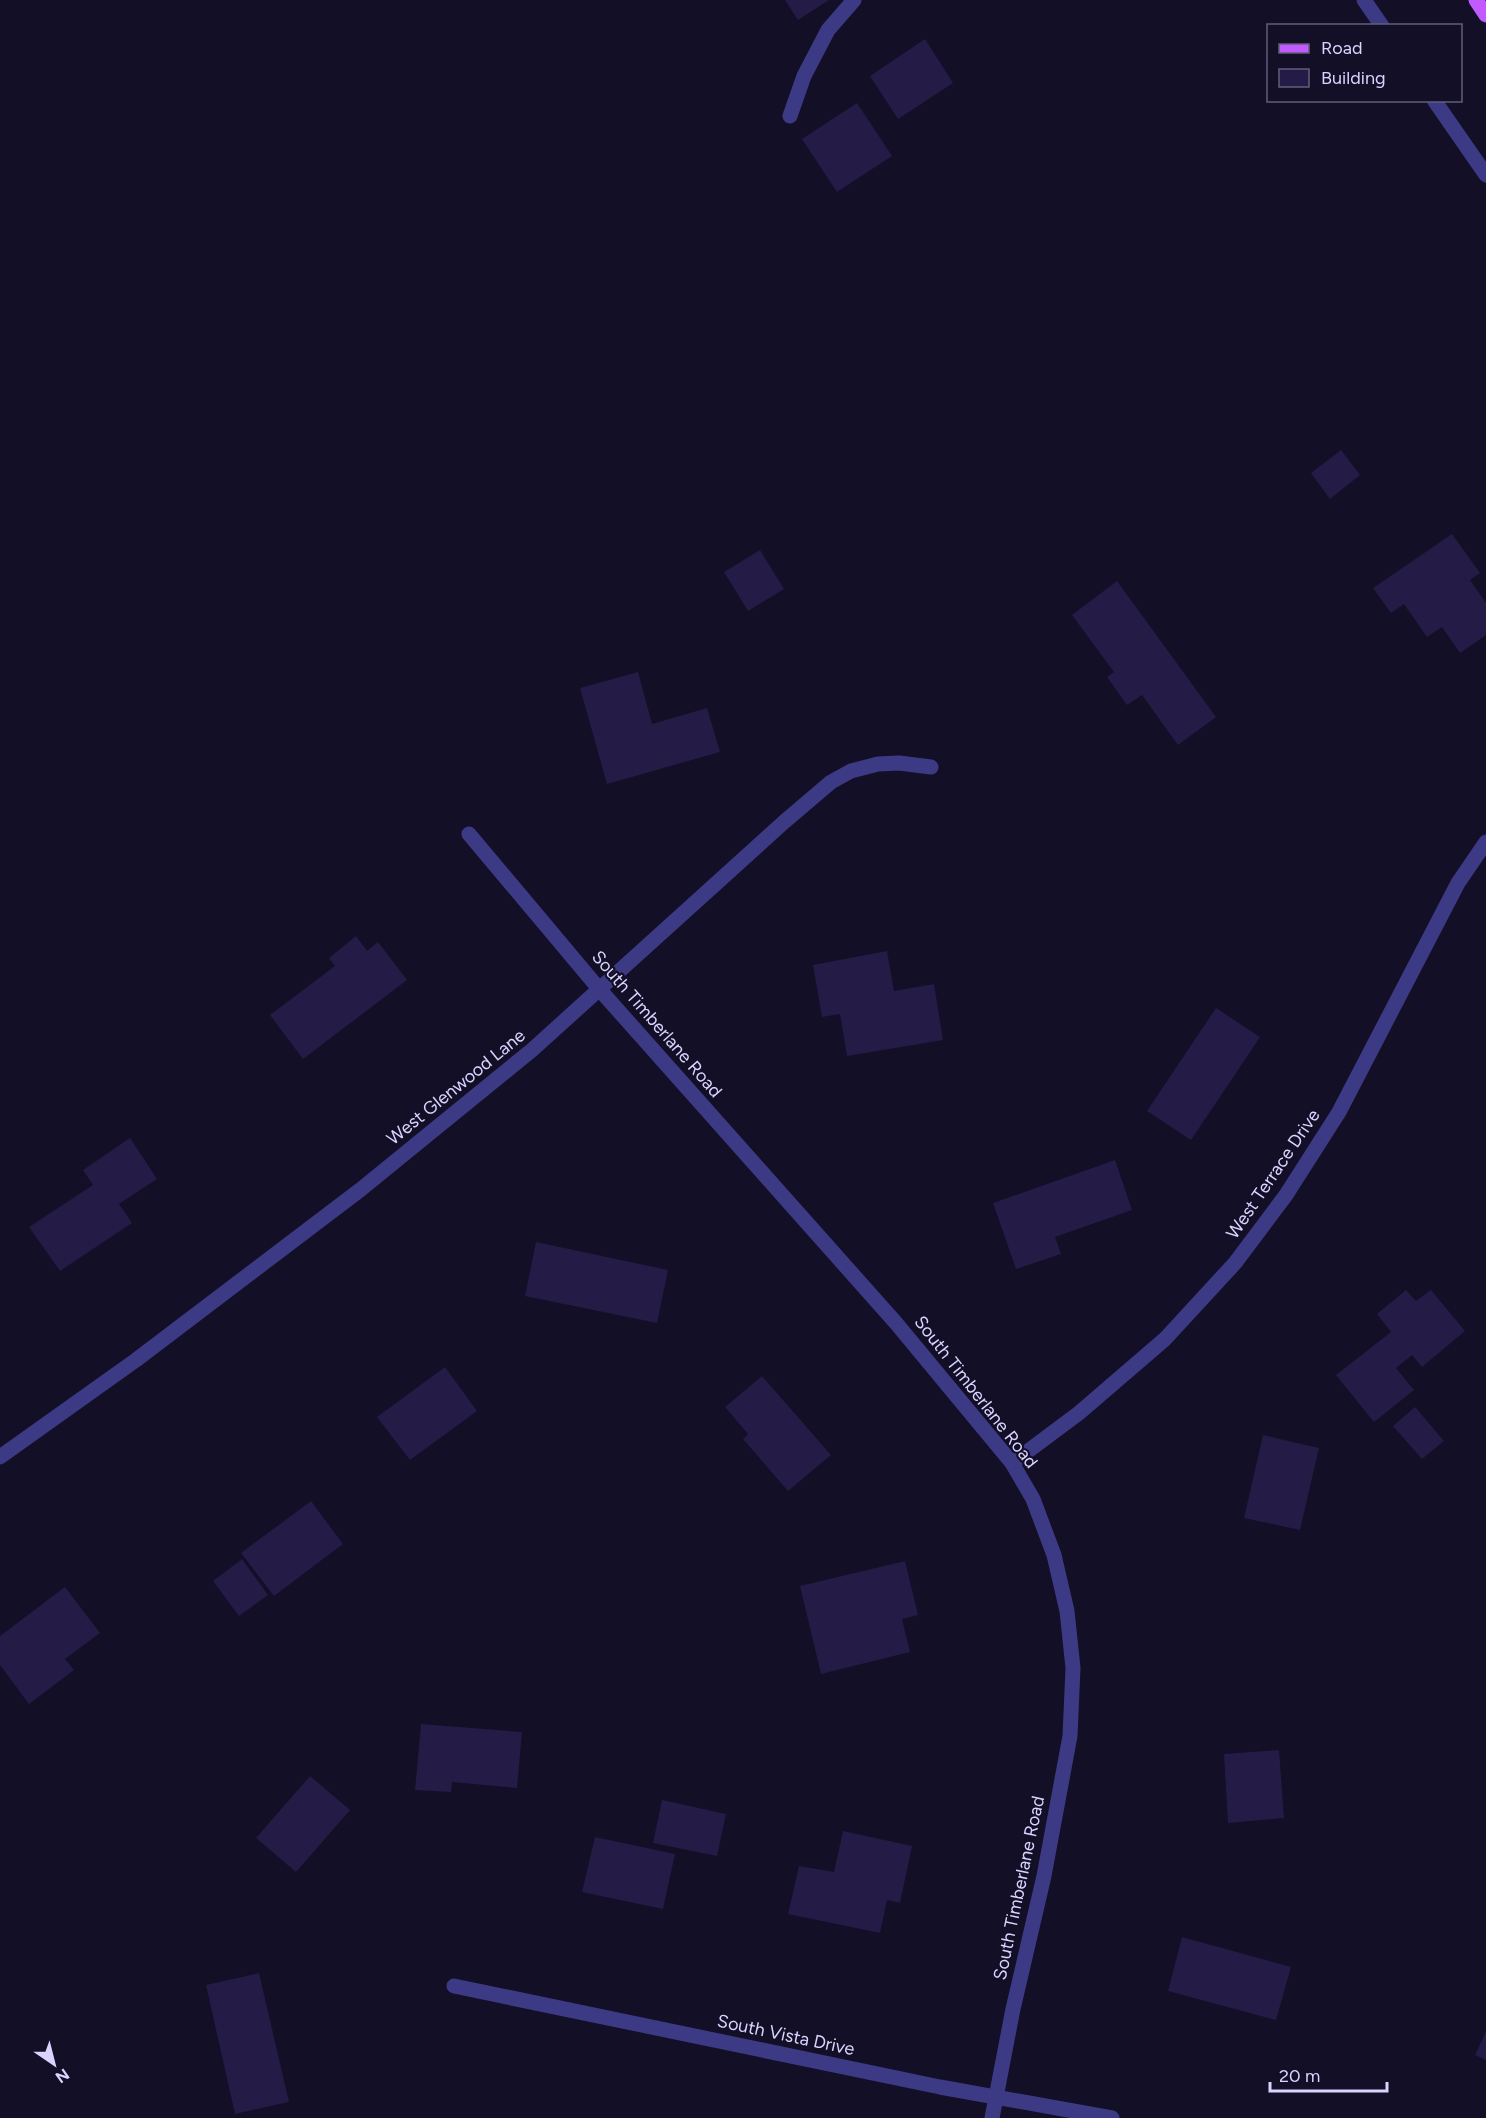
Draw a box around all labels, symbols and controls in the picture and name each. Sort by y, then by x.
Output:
legend [1267,24,1462,102]
text: Road [1321,37,1362,59]
text: Building [1321,67,1386,89]
street label: South Timberlane Road [587,946,727,1102]
street label: West Glenwood Lane [382,1024,530,1150]
street label: West Terrace Drive [1221,1105,1325,1243]
street label: South Timberlane Road [910,1311,1042,1473]
street label: South Timberlane Road [989,1794,1049,1982]
street label: South Vista Drive [715,2010,857,2060]
north arrow [24,2034,84,2094]
scale bar [1270,2055,1387,2093]
text: N [52,2065,73,2087]
text: 20 m [1279,2065,1320,2087]

